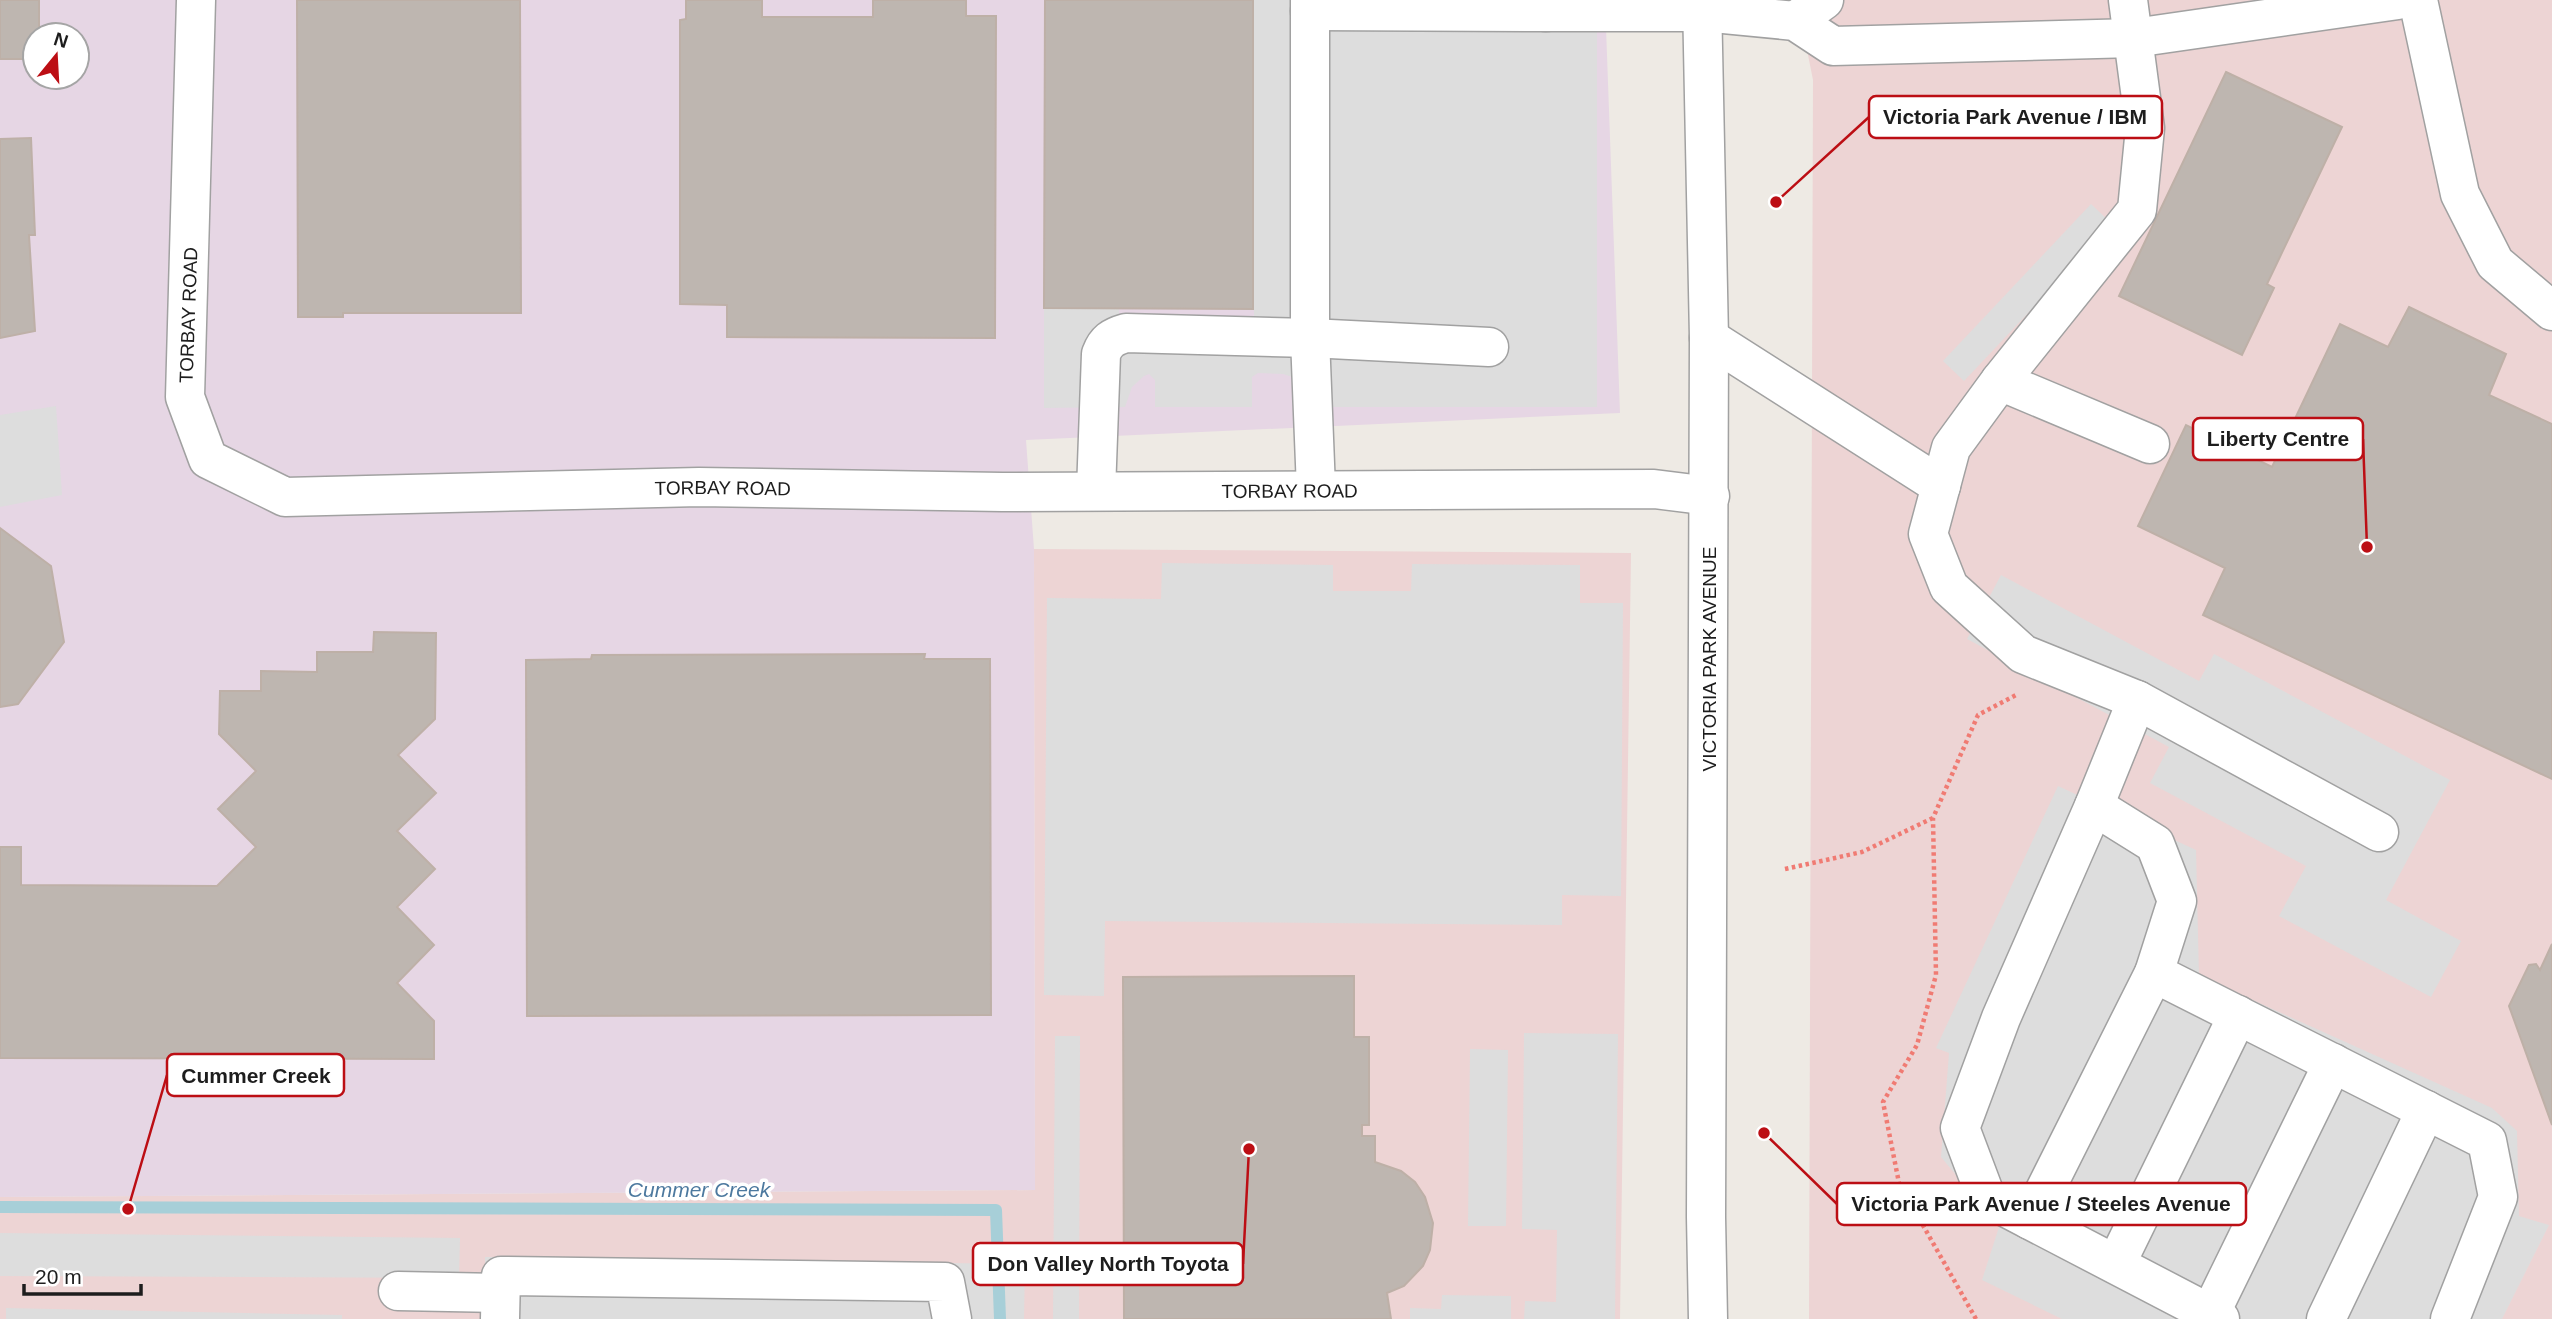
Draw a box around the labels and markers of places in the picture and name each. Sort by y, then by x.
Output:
callout: Victoria Park Avenue / IBM [1869,96,2162,138]
callout: Liberty Centre [2193,418,2363,460]
callout: Cummer Creek [167,1054,344,1096]
callout: Victoria Park Avenue / Steeles Avenue [1837,1183,2246,1225]
callout: Don Valley North Toyota [973,1243,1243,1285]

